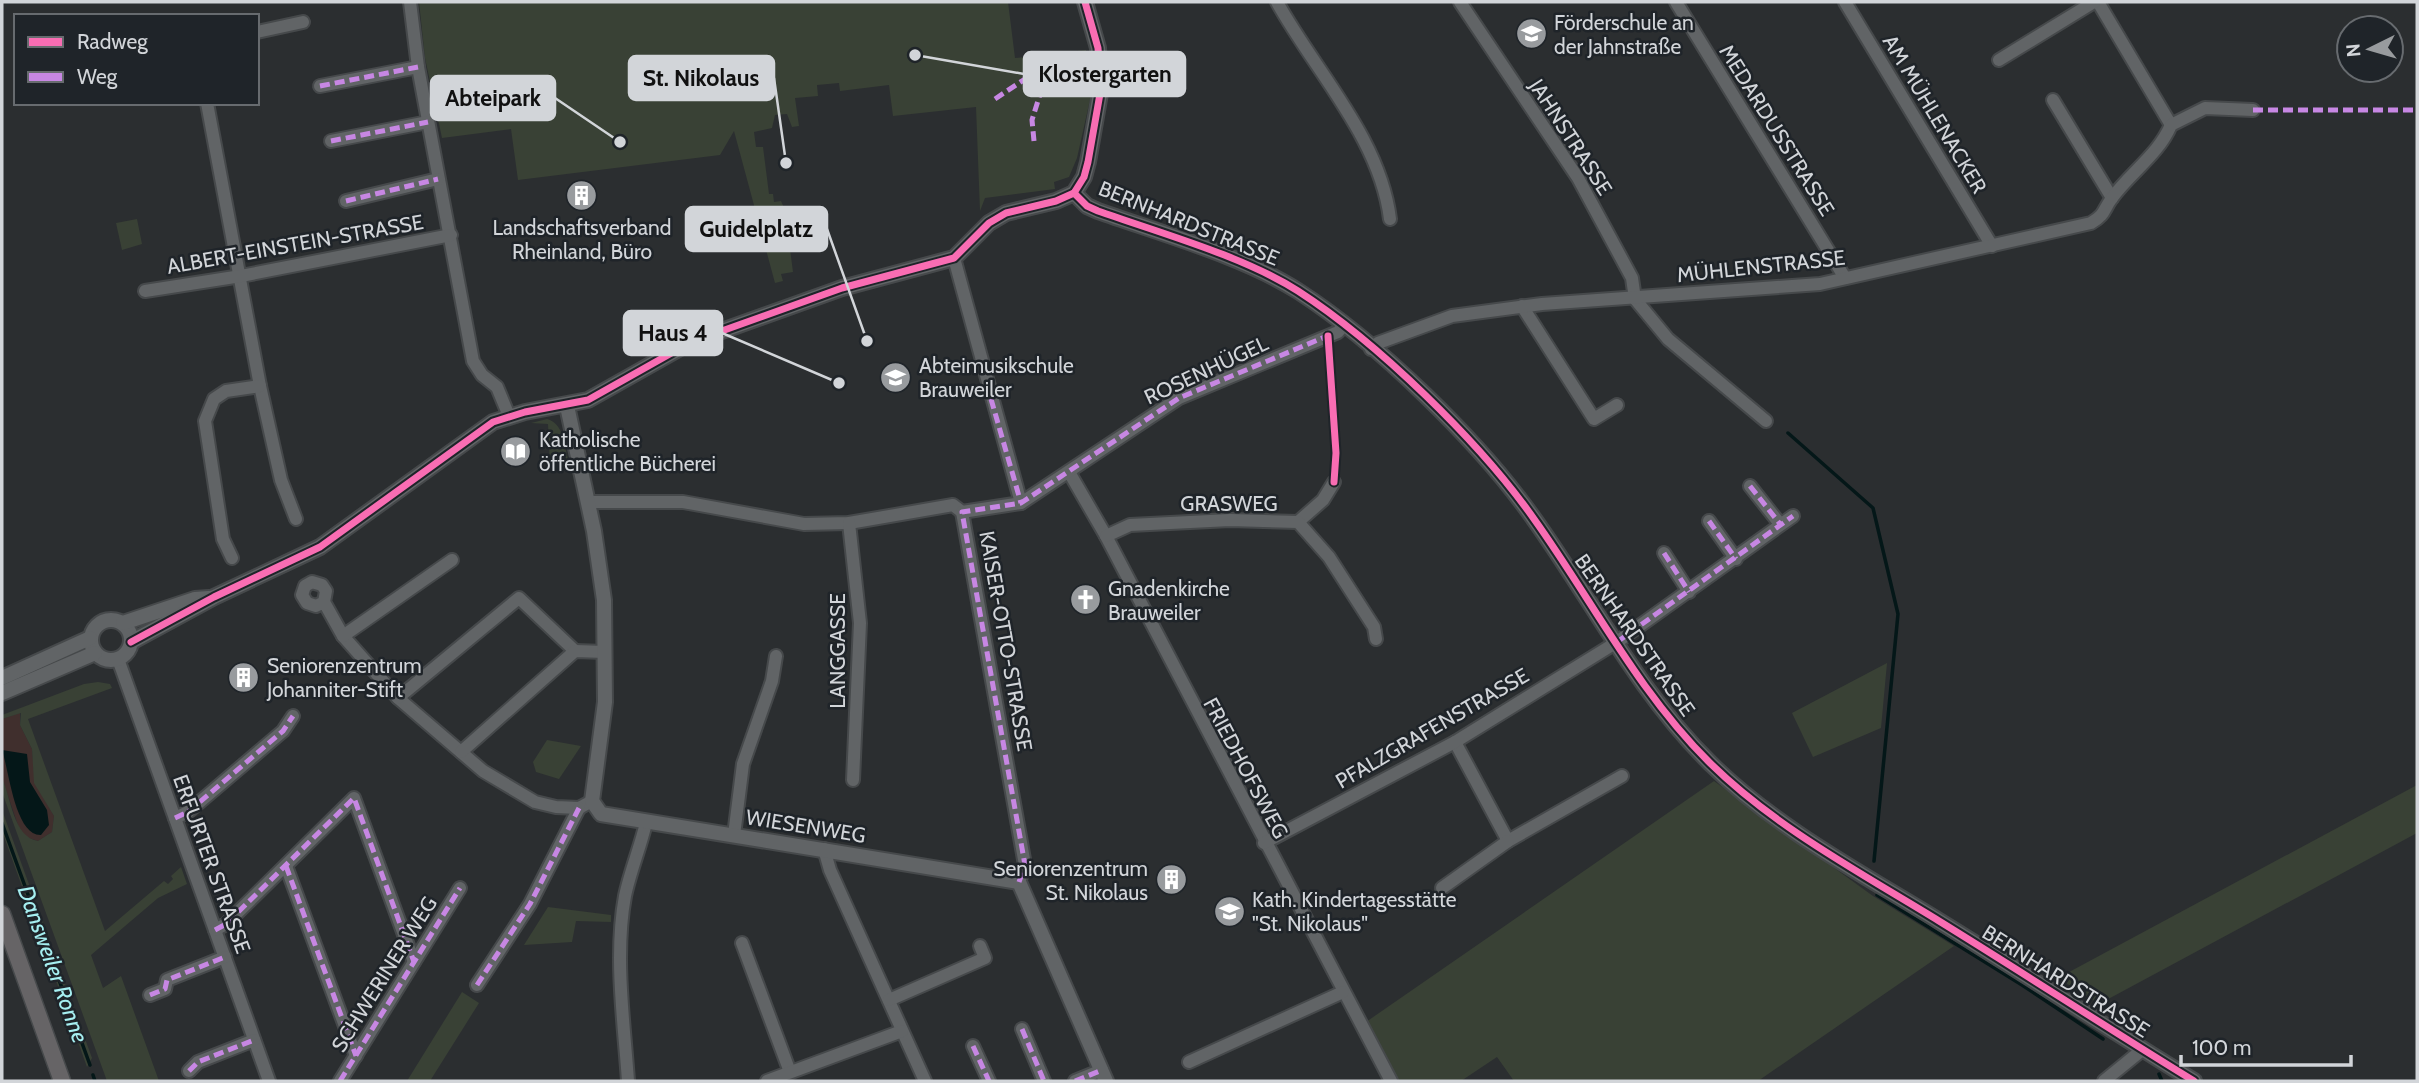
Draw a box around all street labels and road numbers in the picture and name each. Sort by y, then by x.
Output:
street label: AM MÜHLENACKER [1878,30,1992,198]
street label: MEDARDUSSTRASSE [1714,40,1840,220]
street label: JAHNSTRASSE [1524,74,1618,200]
street label: BERNHARDSTRASSE [1095,175,1283,271]
street label: ALBERT-EINSTEIN-STRASSE [165,209,425,279]
street label: MÜHLENSTRASSE [1676,245,1846,287]
street label: ROSENHÜGEL [1140,330,1272,410]
street label: GRASWEG [1180,491,1278,516]
street label: KAISER-OTTO-STRASSE [974,529,1038,753]
street label: BERNHARDSTRASSE [1570,549,1700,721]
street label: LANGGASSE [825,593,850,709]
street label: PFALZGRAFENSTRASSE [1331,662,1533,794]
street label: FRIEDHOFSWEG [1198,693,1294,843]
street label: ERFURTER STRASSE [168,771,256,957]
street label: WIESENWEG [744,804,868,848]
street label: SCHWERINER WEG [326,892,442,1056]
street label: BERNHARDSTRASSE [1978,919,2154,1043]

